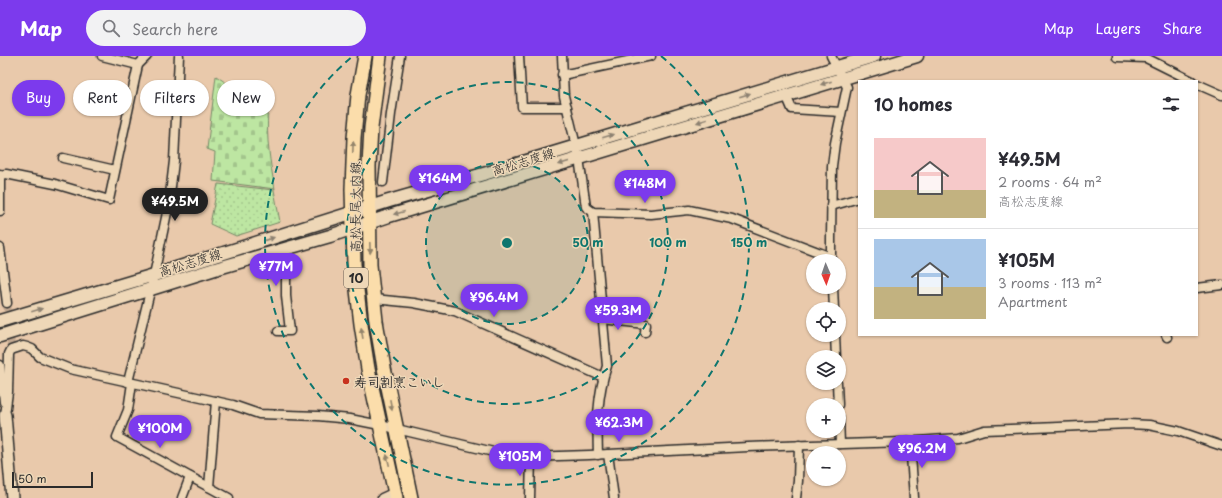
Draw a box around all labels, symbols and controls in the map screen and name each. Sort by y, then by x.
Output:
search box [86,10,366,46]
text: Map [20,14,62,42]
icon: search [100,17,122,39]
text: Search here [132,17,218,40]
text: Map [1044,18,1074,39]
text: Layers [1096,18,1141,39]
text: Share [1163,18,1202,39]
chip: Buy [12,80,65,116]
chip: Rent [73,80,132,116]
chip: Filters [140,80,209,116]
chip: New [217,80,275,116]
one-way arrow [820,80,832,86]
text: 10 homes [874,91,952,117]
one-way arrow [740,92,752,98]
icon: filters [1160,93,1182,115]
one-way arrow [695,118,707,124]
one-way arrow [602,133,614,139]
one-way arrow [350,141,357,153]
street label: 高松志度線 [489,142,558,180]
text: ¥49.5M [998,146,1061,172]
icon: home [906,154,954,202]
one-way arrow [557,160,569,166]
street label: 高松長尾大内線 [345,161,364,253]
pin: ¥164M [412,165,468,199]
text: ¥164M [418,168,462,187]
pin: ¥148M [617,170,673,204]
text: 2 rooms · 64 m² [998,172,1102,191]
text: ¥148M [624,173,666,192]
pin: ¥49.5M [142,188,208,222]
text: ¥49.5M [151,191,199,210]
text: 高松志度線 [998,191,1063,210]
one-way arrow [393,210,405,216]
text: 50 m [572,233,604,251]
text: 100 m [649,233,687,251]
text: 150 m [731,233,767,251]
one-way arrow [263,235,275,241]
centre of rings [500,236,514,250]
one-way arrow [367,242,373,255]
street label: 高松志度線 [156,243,225,281]
text: ¥105M [998,247,1055,273]
pin: ¥77M [252,253,300,287]
north arrow [806,254,846,294]
map controls [806,254,846,486]
icon: home [906,255,954,303]
text: ¥77M [259,256,293,275]
road number: 10 [344,268,368,288]
text: 3 rooms · 113 m² [998,273,1102,292]
pin: ¥96.4M [461,284,527,318]
text: ¥96.4M [470,287,518,306]
text: Apartment [998,292,1067,311]
pin: ¥59.3M [585,297,651,331]
text: ¥59.3M [594,300,642,319]
button: locate [806,302,846,342]
one-way arrow [32,307,44,313]
one-way arrow [359,327,365,339]
button: layers [806,350,846,390]
place label: 寿司割烹こいし [354,372,445,391]
marker: 寿司割烹こいし [341,376,351,386]
one-way arrow [388,398,394,411]
button: + [806,398,846,438]
pin: ¥62.3M [586,409,652,443]
text: ¥62.3M [595,412,643,431]
pin: ¥100M [132,415,188,449]
text: ¥100M [137,418,183,437]
pin: ¥96.2M [889,435,955,469]
text: ¥96.2M [898,438,946,457]
pin: ¥105M [492,443,548,477]
text: ¥105M [498,446,542,465]
button: − [806,446,846,486]
one-way arrow [384,454,390,466]
scale bar [12,470,93,489]
text: 50 m [18,470,47,487]

